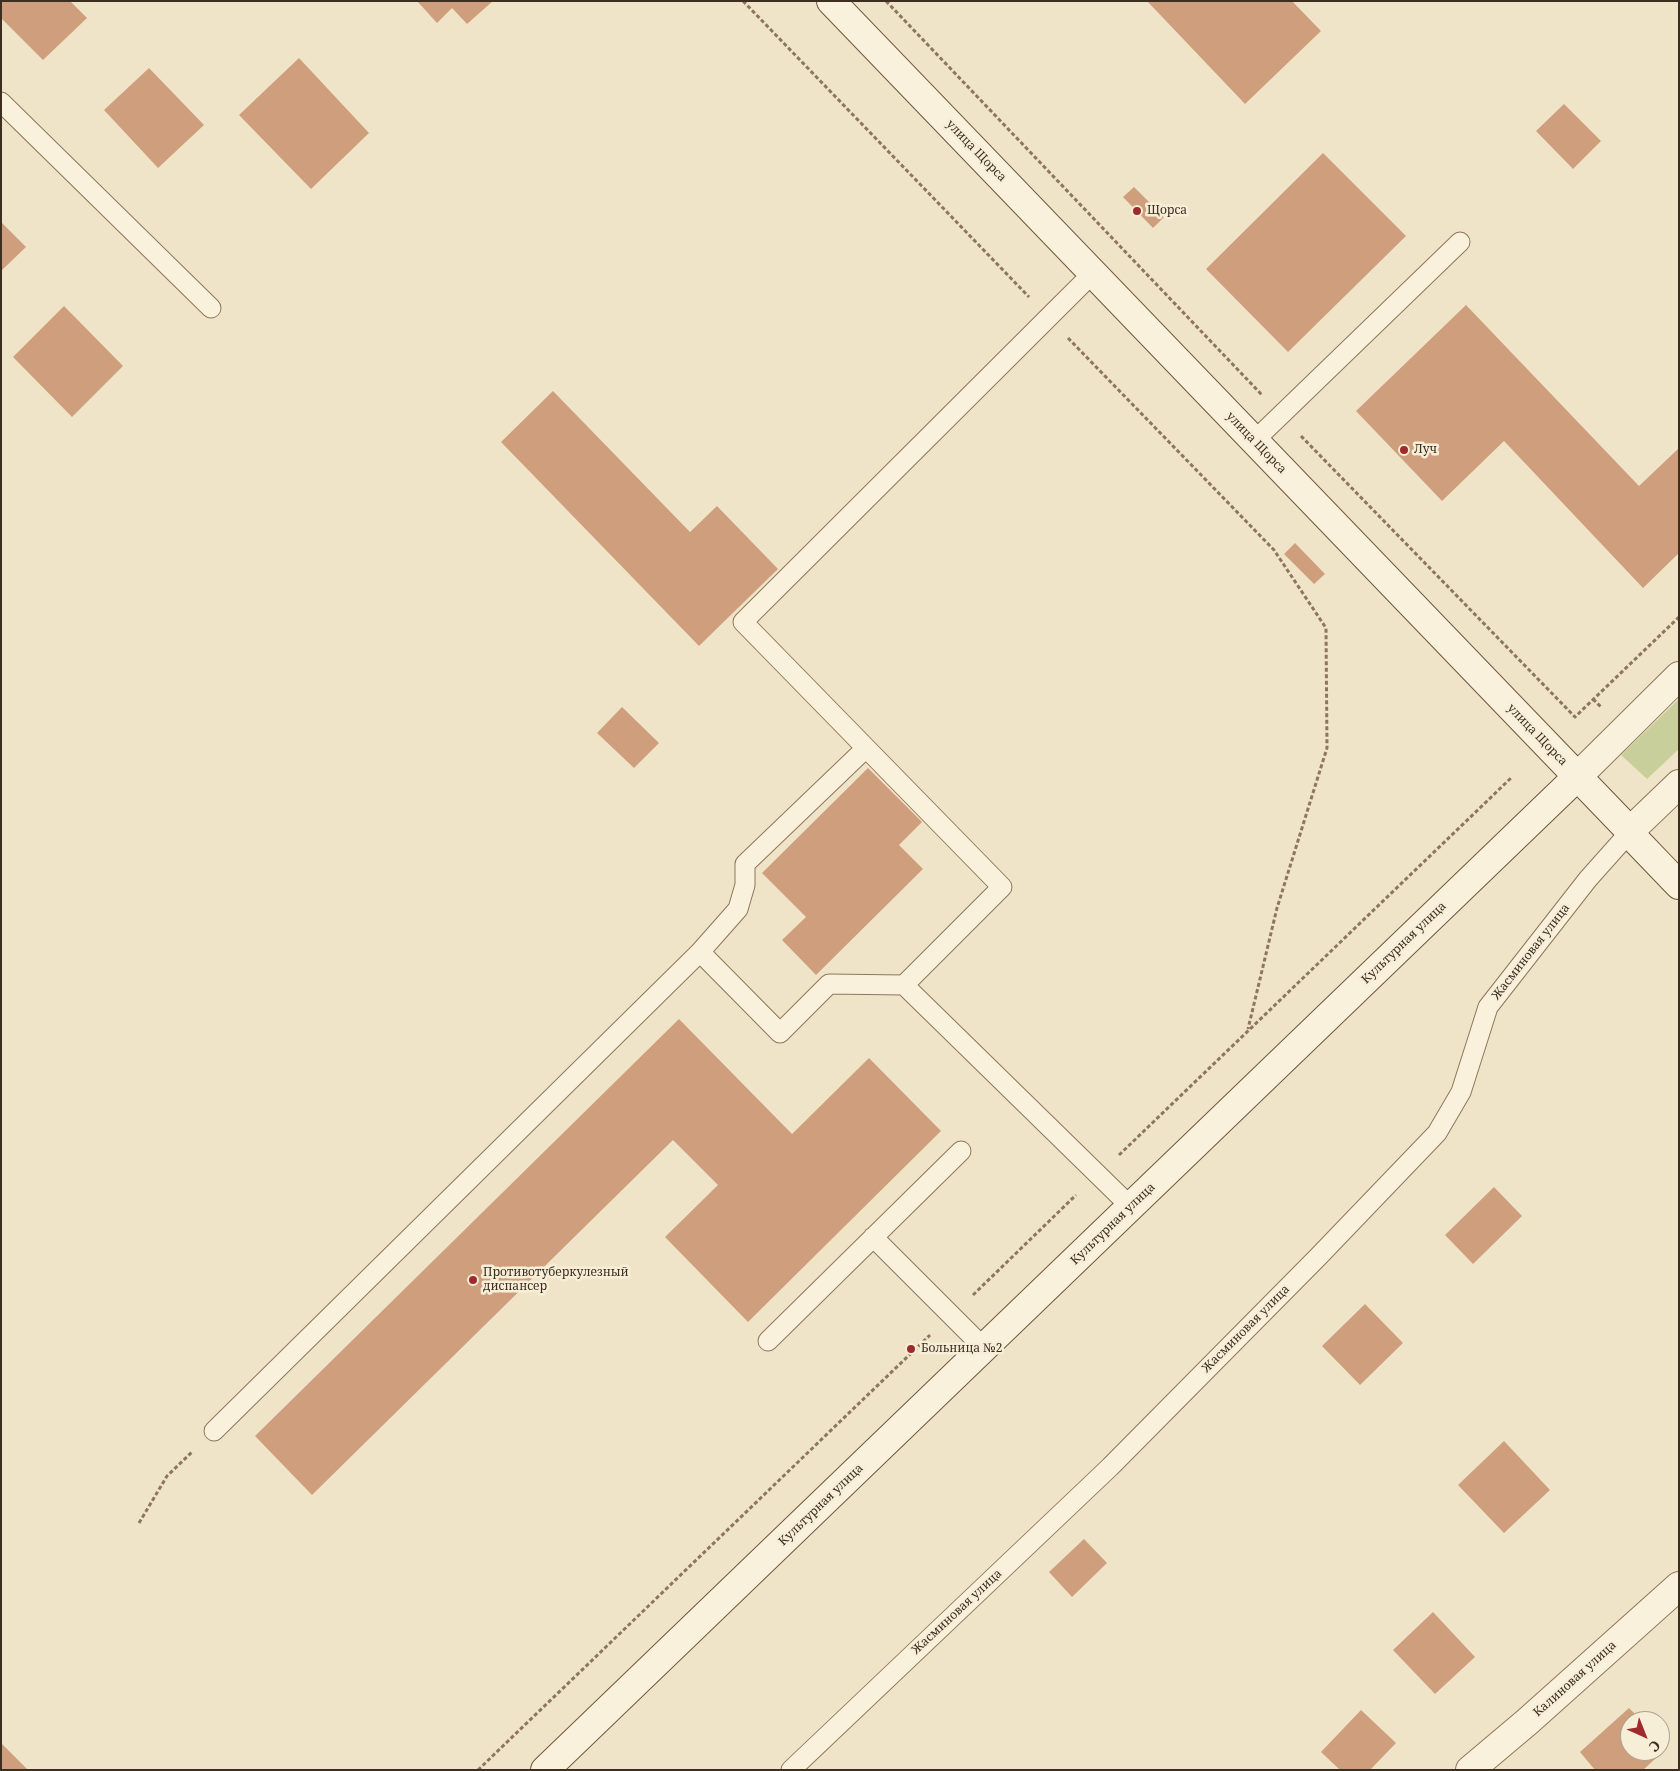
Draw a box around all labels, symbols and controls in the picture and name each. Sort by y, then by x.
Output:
street label: улица Щорса [943,117,1009,185]
place label: Щорса [1147,204,1187,218]
marker: Щорса [1131,205,1143,217]
street label: улица Щорса [1223,409,1289,477]
place label: Луч [1414,443,1437,457]
marker: Луч [1398,444,1410,456]
street label: улица Щорса [1504,701,1570,769]
street label: Культурная улица [1359,899,1449,987]
street label: Жасминовая улица [1489,901,1573,1003]
street label: Культурная улица [1068,1180,1158,1268]
place label: Противотуберкулезный диспансер [483,1266,629,1294]
marker: Противотуберкулезный диспансер [467,1274,479,1286]
street label: Жасминовая улица [1199,1282,1293,1376]
place label: Больница №2 [921,1342,1002,1356]
marker: Больница №2 [905,1343,917,1355]
street label: Культурная улица [776,1461,866,1549]
street label: Жасминовая улица [909,1567,1005,1657]
street label: Калиновая улица [1531,1638,1619,1720]
north arrow [1620,1711,1670,1761]
text: С [1645,1736,1665,1756]

